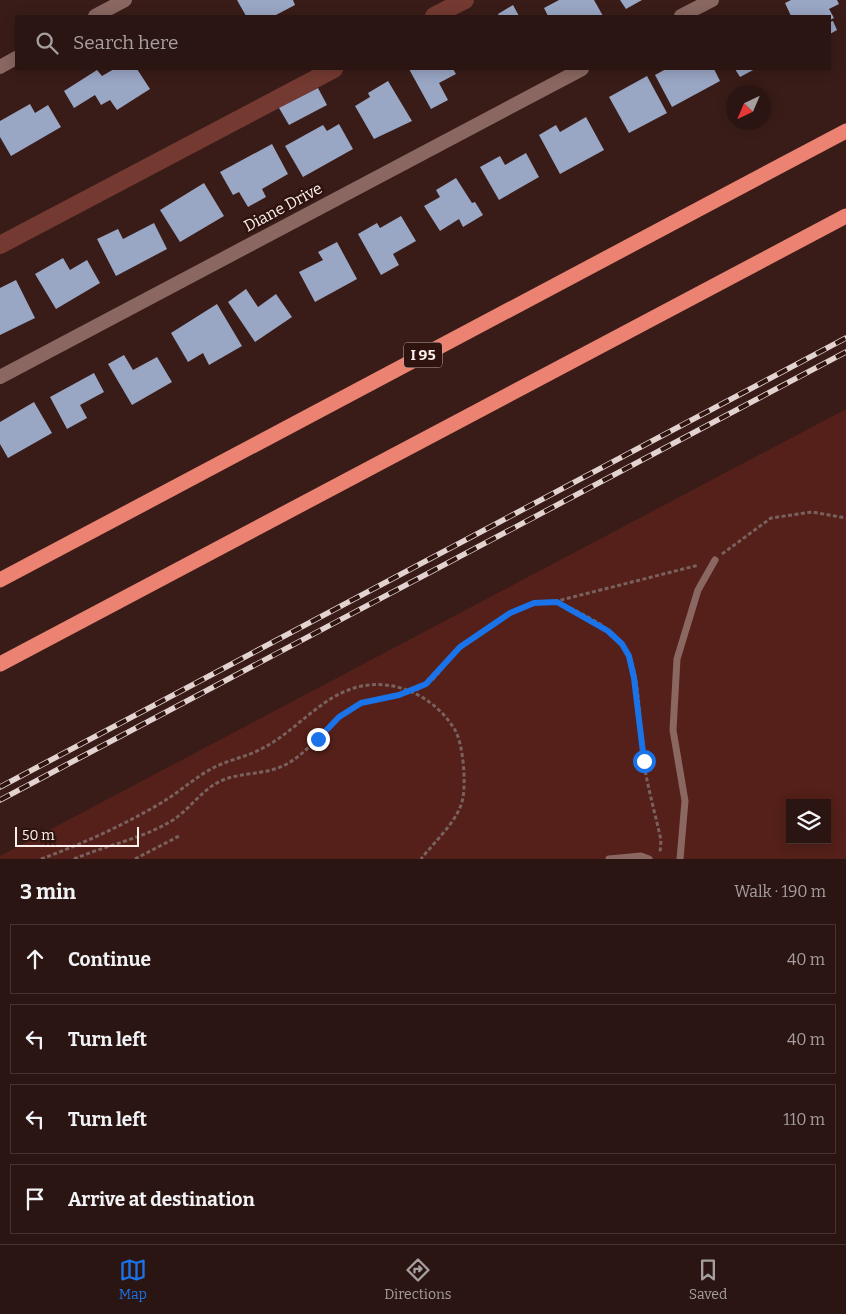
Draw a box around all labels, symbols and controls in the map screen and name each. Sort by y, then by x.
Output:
search box [15,15,831,70]
icon: search [33,29,61,57]
text: Search here [73,31,178,54]
north arrow [726,85,771,130]
street label: Diane Drive [241,178,325,236]
road number: I 95 [404,342,442,368]
route end [307,728,330,751]
route start [633,750,656,773]
map controls [786,799,831,844]
button: layers [786,799,831,844]
scale bar [15,824,139,847]
text: 50 m [22,827,55,844]
text: 3 min [20,879,76,905]
text: Walk · 190 m [734,882,826,901]
icon: ahead [21,945,49,973]
text: Continue [68,948,151,971]
text: 40 m [787,950,825,969]
icon: left [21,1025,49,1053]
text: Turn left [68,1028,147,1051]
text: 40 m [787,1030,825,1049]
icon: left [21,1105,49,1133]
text: Turn left [68,1108,147,1131]
text: 110 m [783,1110,825,1129]
icon: arrive [21,1185,49,1213]
text: Arrive at destination [68,1188,255,1211]
tab: Map [119,1256,147,1303]
tab: Directions [384,1256,452,1303]
tab: Saved [689,1256,727,1303]

